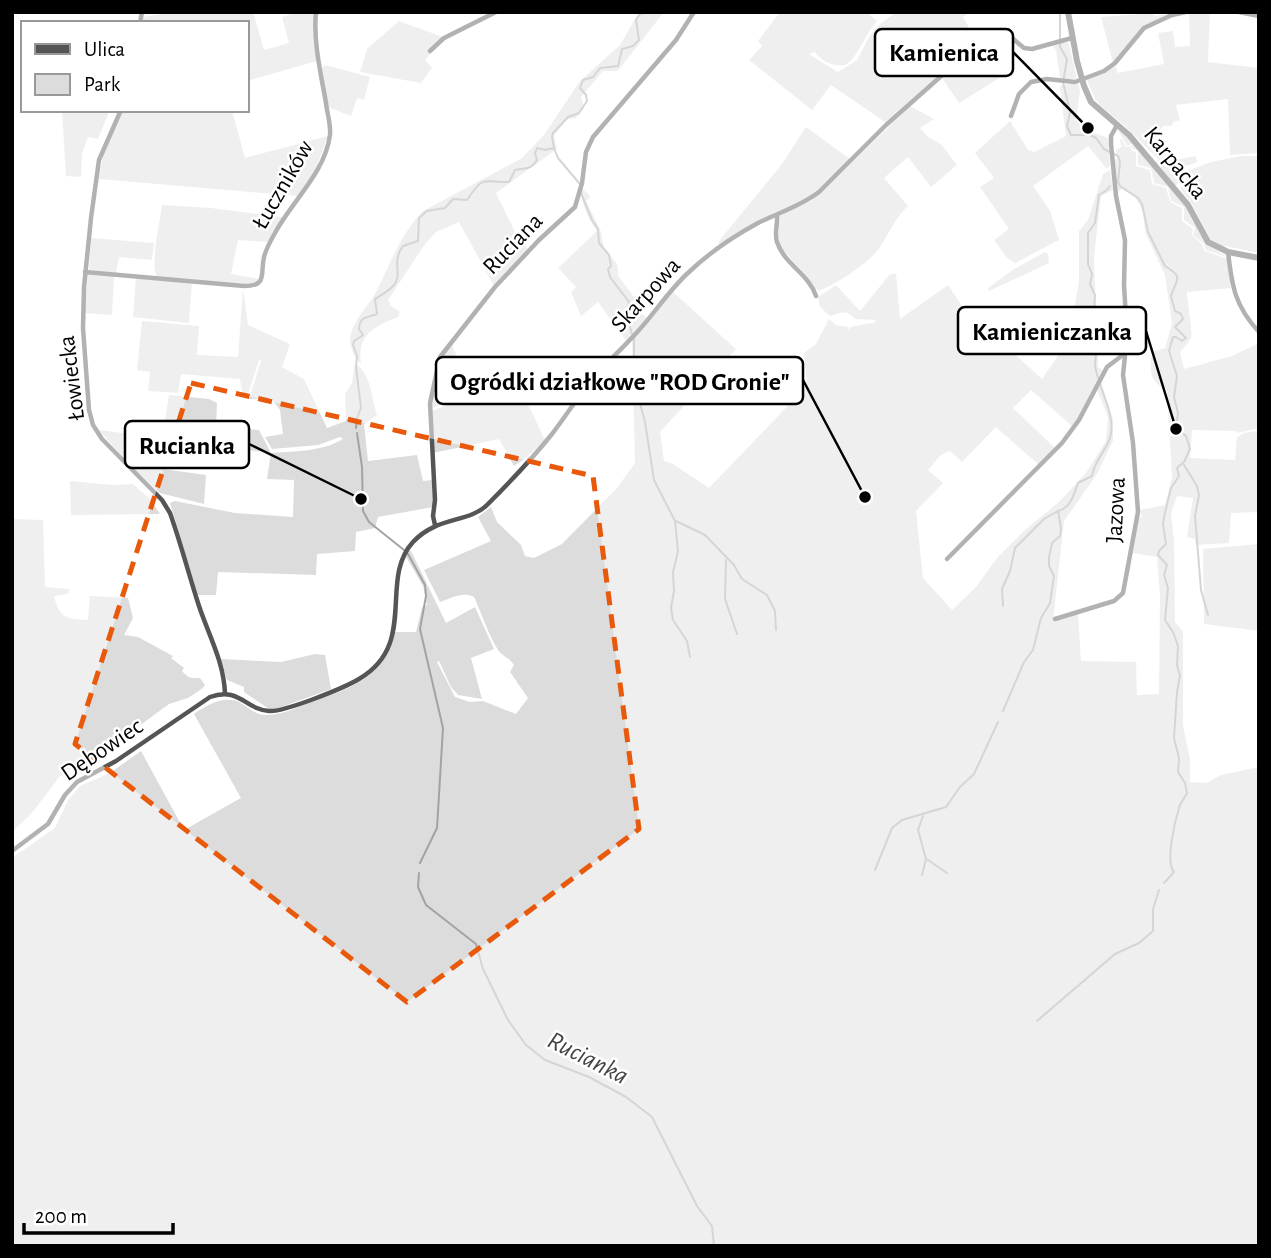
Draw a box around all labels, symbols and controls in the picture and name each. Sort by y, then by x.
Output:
legend [21,21,248,112]
callout: Kamienica [875,29,1013,76]
text: Ulica [84,39,125,60]
text: Kamienica [889,40,999,66]
text: Park [84,74,121,95]
street label: Karpacka [1139,122,1211,204]
street label: Łuczników [248,137,318,233]
street label: Ruciana [479,209,547,279]
street label: Skarpowa [607,253,685,337]
callout: Kamieniczanka [958,307,1146,354]
text: Kamieniczanka [972,319,1132,345]
street label: Łowiecka [55,334,89,422]
callout: Ogródki działkowe "ROD Gronie" [436,357,803,404]
text: Ogródki działkowe "ROD Gronie" [450,369,790,395]
callout: Rucianka [125,421,249,468]
text: Rucianka [139,433,235,459]
street label: Jazowa [1102,476,1130,544]
street label: Dębowiec [57,714,147,786]
water label: Rucianka [543,1027,633,1089]
scale bar [24,1192,173,1236]
text: 200 m [35,1206,87,1227]

